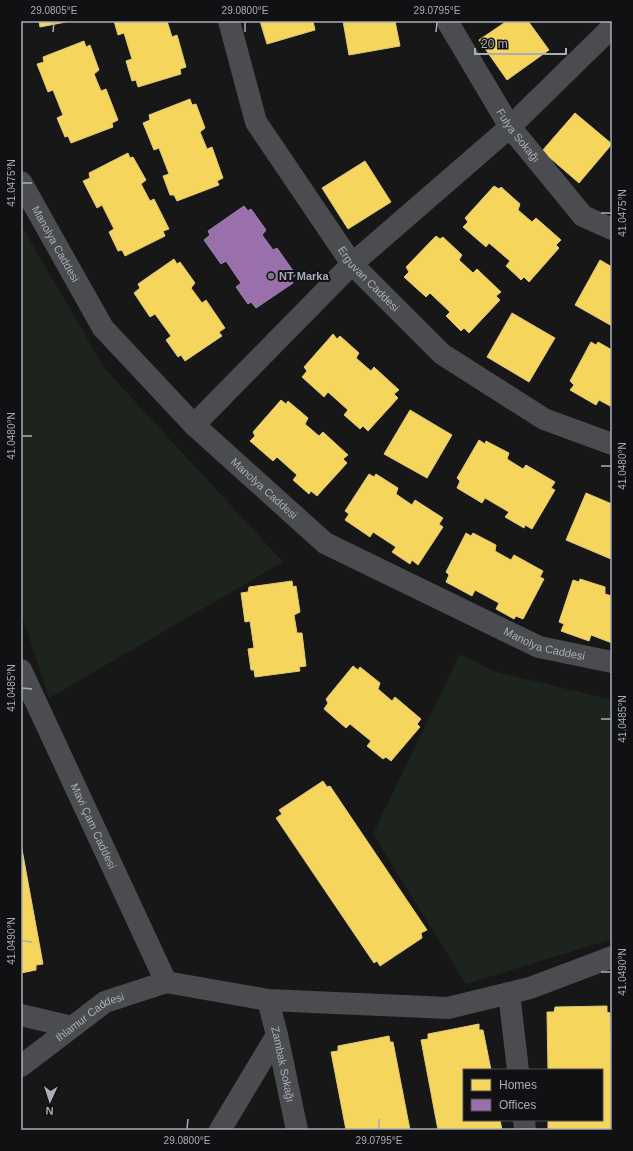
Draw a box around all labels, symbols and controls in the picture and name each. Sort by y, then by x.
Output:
text: 29.0805°E [31,5,78,16]
text: 29.0800°E [222,5,269,16]
text: 29.0795°E [414,5,461,16]
scale bar [475,30,566,56]
text: 20 m [481,37,508,51]
street label: Fulya Sokağı [494,106,542,165]
text: 41.0475°N [6,159,17,207]
text: 41.0475°N [617,189,628,237]
street label: Manolya Caddesi [30,204,82,284]
street label: Erguvan Caddesi [336,244,402,314]
place label: NT Marka [279,270,329,282]
marker: NT Marka [266,271,276,281]
text: 41.0480°N [6,412,17,460]
text: 41.0480°N [617,442,628,490]
street label: Manolya Caddesi [229,455,300,521]
street label: Manolya Caddesi [502,625,586,662]
text: 41.0485°N [6,664,17,712]
text: 41.0485°N [617,695,628,743]
street label: Mavi Çam Caddesi [68,781,119,871]
text: 41.0490°N [6,917,17,965]
text: 41.0490°N [617,948,628,996]
street label: Ihlamur Caddesi [53,990,125,1044]
street label: Zambak Sokağı [269,1025,297,1103]
legend [463,1069,603,1121]
text: Homes [499,1078,537,1092]
north arrow [30,1081,70,1121]
text: Offices [499,1098,536,1112]
text: N [45,1105,54,1117]
text: 29.0800°E [164,1135,211,1146]
text: 29.0795°E [356,1135,403,1146]

